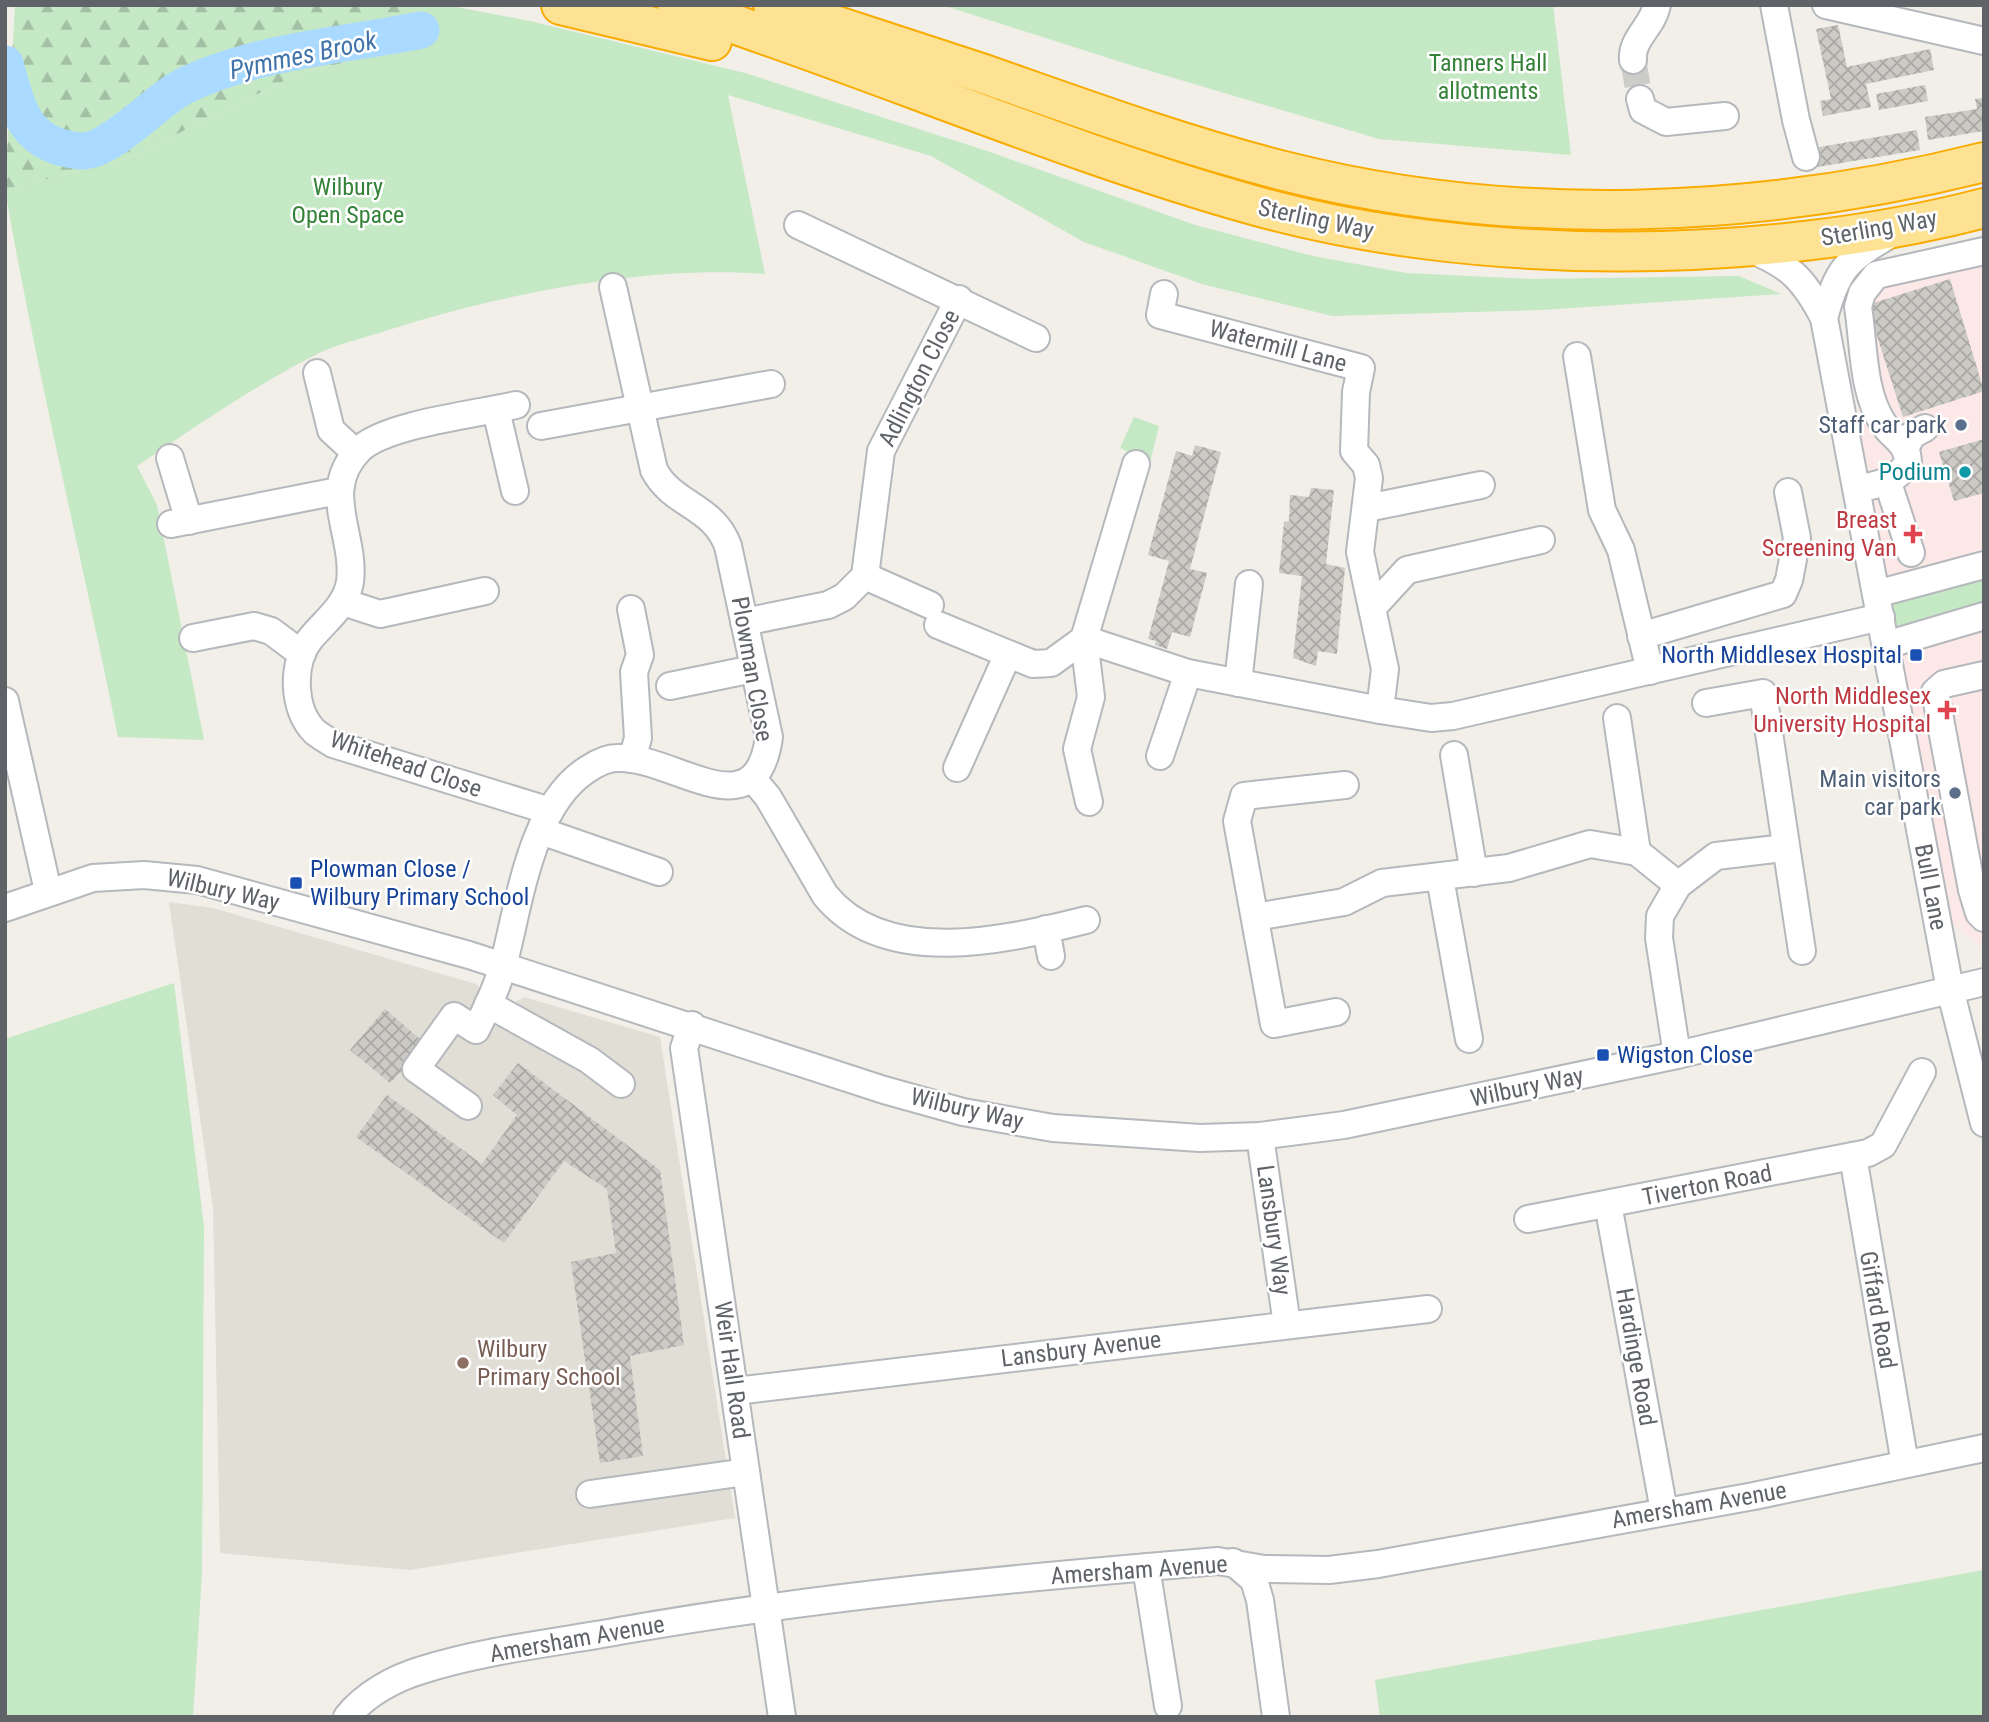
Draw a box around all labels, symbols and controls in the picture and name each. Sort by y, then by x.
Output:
water label: Pymmes Brook [227,25,380,85]
park label: Tanners Hall allotments [1429,49,1547,105]
park label: Wilbury Open Space [292,173,404,229]
street label: Sterling Way [1256,193,1376,245]
street label: Sterling Way [1819,204,1939,252]
street label: Adlington Close [873,305,965,451]
street label: Watermill Lane [1206,314,1350,378]
place label: Staff car park [1818,411,1947,439]
marker: Staff car park [1953,417,1969,433]
place label: Podium [1879,458,1951,486]
marker: Podium [1957,464,1973,480]
place label: Breast Screening Van [1762,506,1897,562]
marker: Breast Screening Van [1903,524,1923,544]
street label: Plowman Close [725,594,779,744]
place label: North Middlesex Hospital [1661,641,1902,669]
marker: North Middlesex Hospital [1908,647,1924,663]
place label: North Middlesex University Hospital [1753,682,1931,738]
marker: North Middlesex University Hospital [1937,700,1957,720]
street label: Whitehead Close [326,725,486,803]
place label: Main visitors car park [1819,765,1941,821]
marker: Main visitors car park [1947,785,1963,801]
street label: Bull Lane [1909,842,1953,932]
place label: Plowman Close / Wilbury Primary School [310,855,529,911]
street label: Wilbury Way [164,863,282,917]
marker: Plowman Close / Wilbury Primary School [288,875,304,891]
place label: Wigston Close [1617,1041,1753,1069]
marker: Wigston Close [1595,1047,1611,1063]
street label: Wilbury Way [1468,1061,1586,1113]
street label: Wilbury Way [908,1082,1026,1136]
street label: Tiverton Road [1640,1159,1774,1211]
street label: Lansbury Way [1251,1163,1297,1297]
street label: Giffard Road [1854,1249,1902,1371]
street label: Hardinge Road [1610,1286,1662,1428]
street label: Weir Hall Road [708,1299,756,1441]
street label: Lansbury Avenue [999,1325,1163,1373]
place label: Wilbury Primary School [477,1335,620,1391]
marker: Wilbury Primary School [455,1355,471,1371]
street label: Amersham Avenue [1609,1476,1789,1534]
street label: Amersham Avenue [1050,1550,1228,1590]
street label: Amersham Avenue [487,1610,667,1668]

